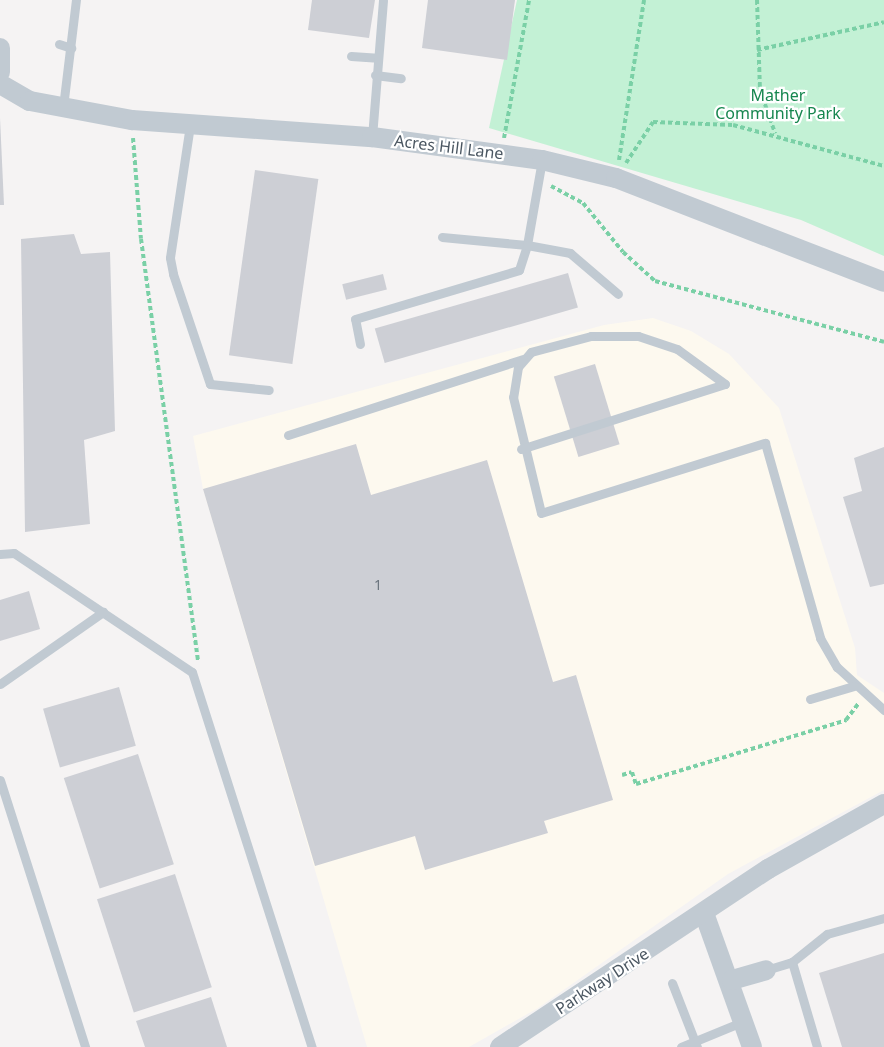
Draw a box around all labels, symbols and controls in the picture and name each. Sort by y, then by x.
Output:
park label: Mather Community Park [715,85,841,123]
street label: Acres Hill Lane [393,131,505,163]
house number: 1 [374,577,382,593]
street label: Parkway Drive [552,944,652,1018]

